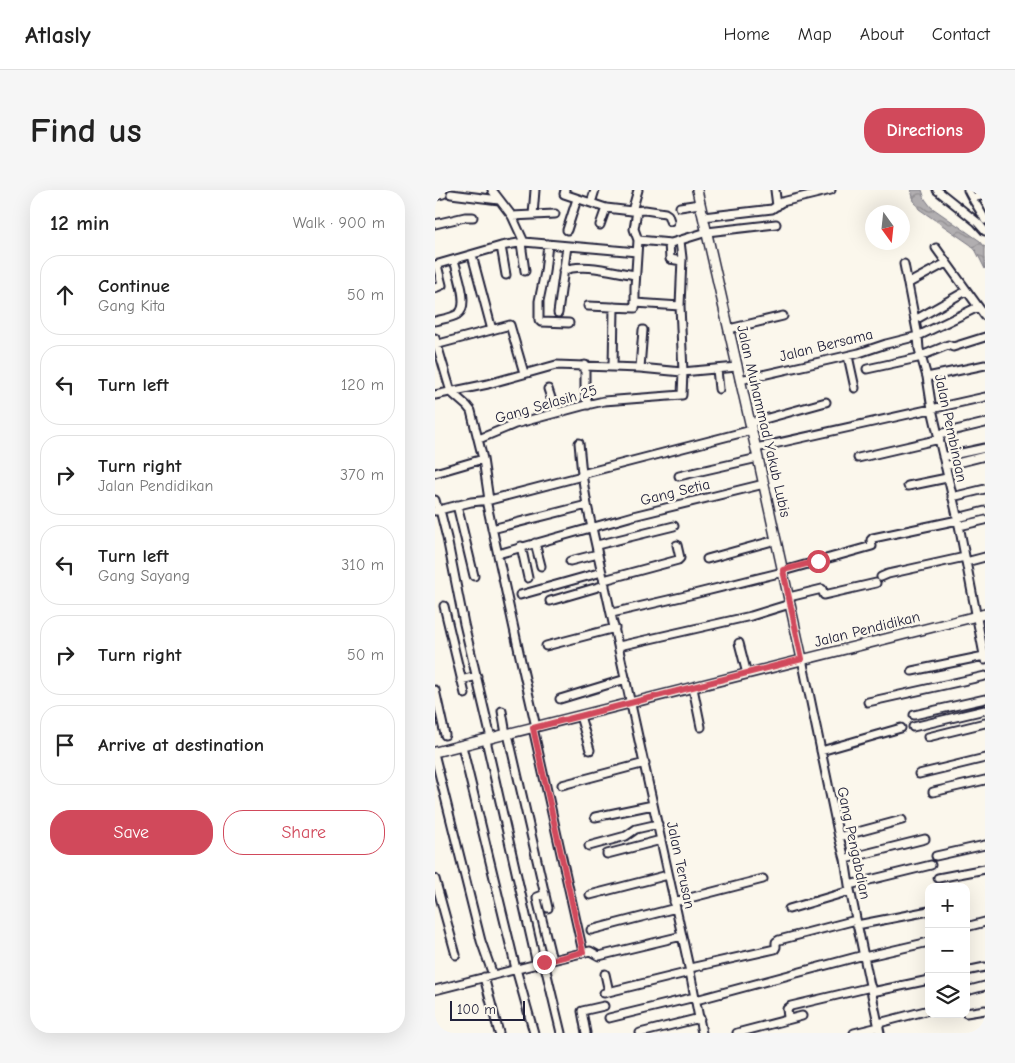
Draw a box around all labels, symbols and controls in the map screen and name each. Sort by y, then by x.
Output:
text: Atlasly [25,21,91,49]
text: Home [723,24,770,45]
text: Map [798,24,832,45]
text: About [860,24,904,45]
text: Contact [932,24,990,45]
button: Directions [864,108,985,153]
text: Find us [30,110,142,151]
north arrow [865,205,910,250]
text: 12 min [50,211,109,235]
text: Walk · 900 m [293,214,385,232]
text: Continue [98,275,170,297]
icon: ahead [51,281,79,309]
text: 50 m [347,286,384,304]
text: Gang Kita [98,297,165,315]
street label: Jalan Muhammad Yakub Lubis [733,323,795,519]
street label: Jalan Bersama [777,325,875,365]
icon: left [51,371,79,399]
street label: Jalan Pembinaan [931,372,971,484]
text: Turn left [98,374,169,396]
text: 120 m [341,376,384,394]
street label: Gang Selasih 25 [493,381,599,427]
text: Turn right [98,455,182,477]
icon: right [51,461,79,489]
text: 370 m [340,466,384,484]
street label: Gang Setia [638,475,712,509]
text: Jalan Pendidikan [98,477,213,495]
text: Turn left [98,545,169,567]
route start [807,550,830,573]
icon: left [51,551,79,579]
text: 310 m [341,556,384,574]
text: Gang Sayang [98,567,190,585]
street label: Jalan Pendidikan [812,607,922,651]
icon: right [51,641,79,669]
text: Turn right [98,644,182,666]
text: 50 m [347,646,384,664]
icon: arrive [51,731,79,759]
text: Arrive at destination [98,734,264,756]
street label: Gang Pengabdian [833,785,875,901]
button: Save [50,810,213,855]
button: Share [223,810,385,855]
street label: Jalan Terusan [663,820,699,910]
map controls [925,883,970,1018]
button: + [925,883,970,928]
button: − [925,928,970,973]
route end [533,951,556,974]
button: layers [925,973,970,1018]
scale bar [450,998,525,1021]
text: 100 m [457,1001,496,1018]

